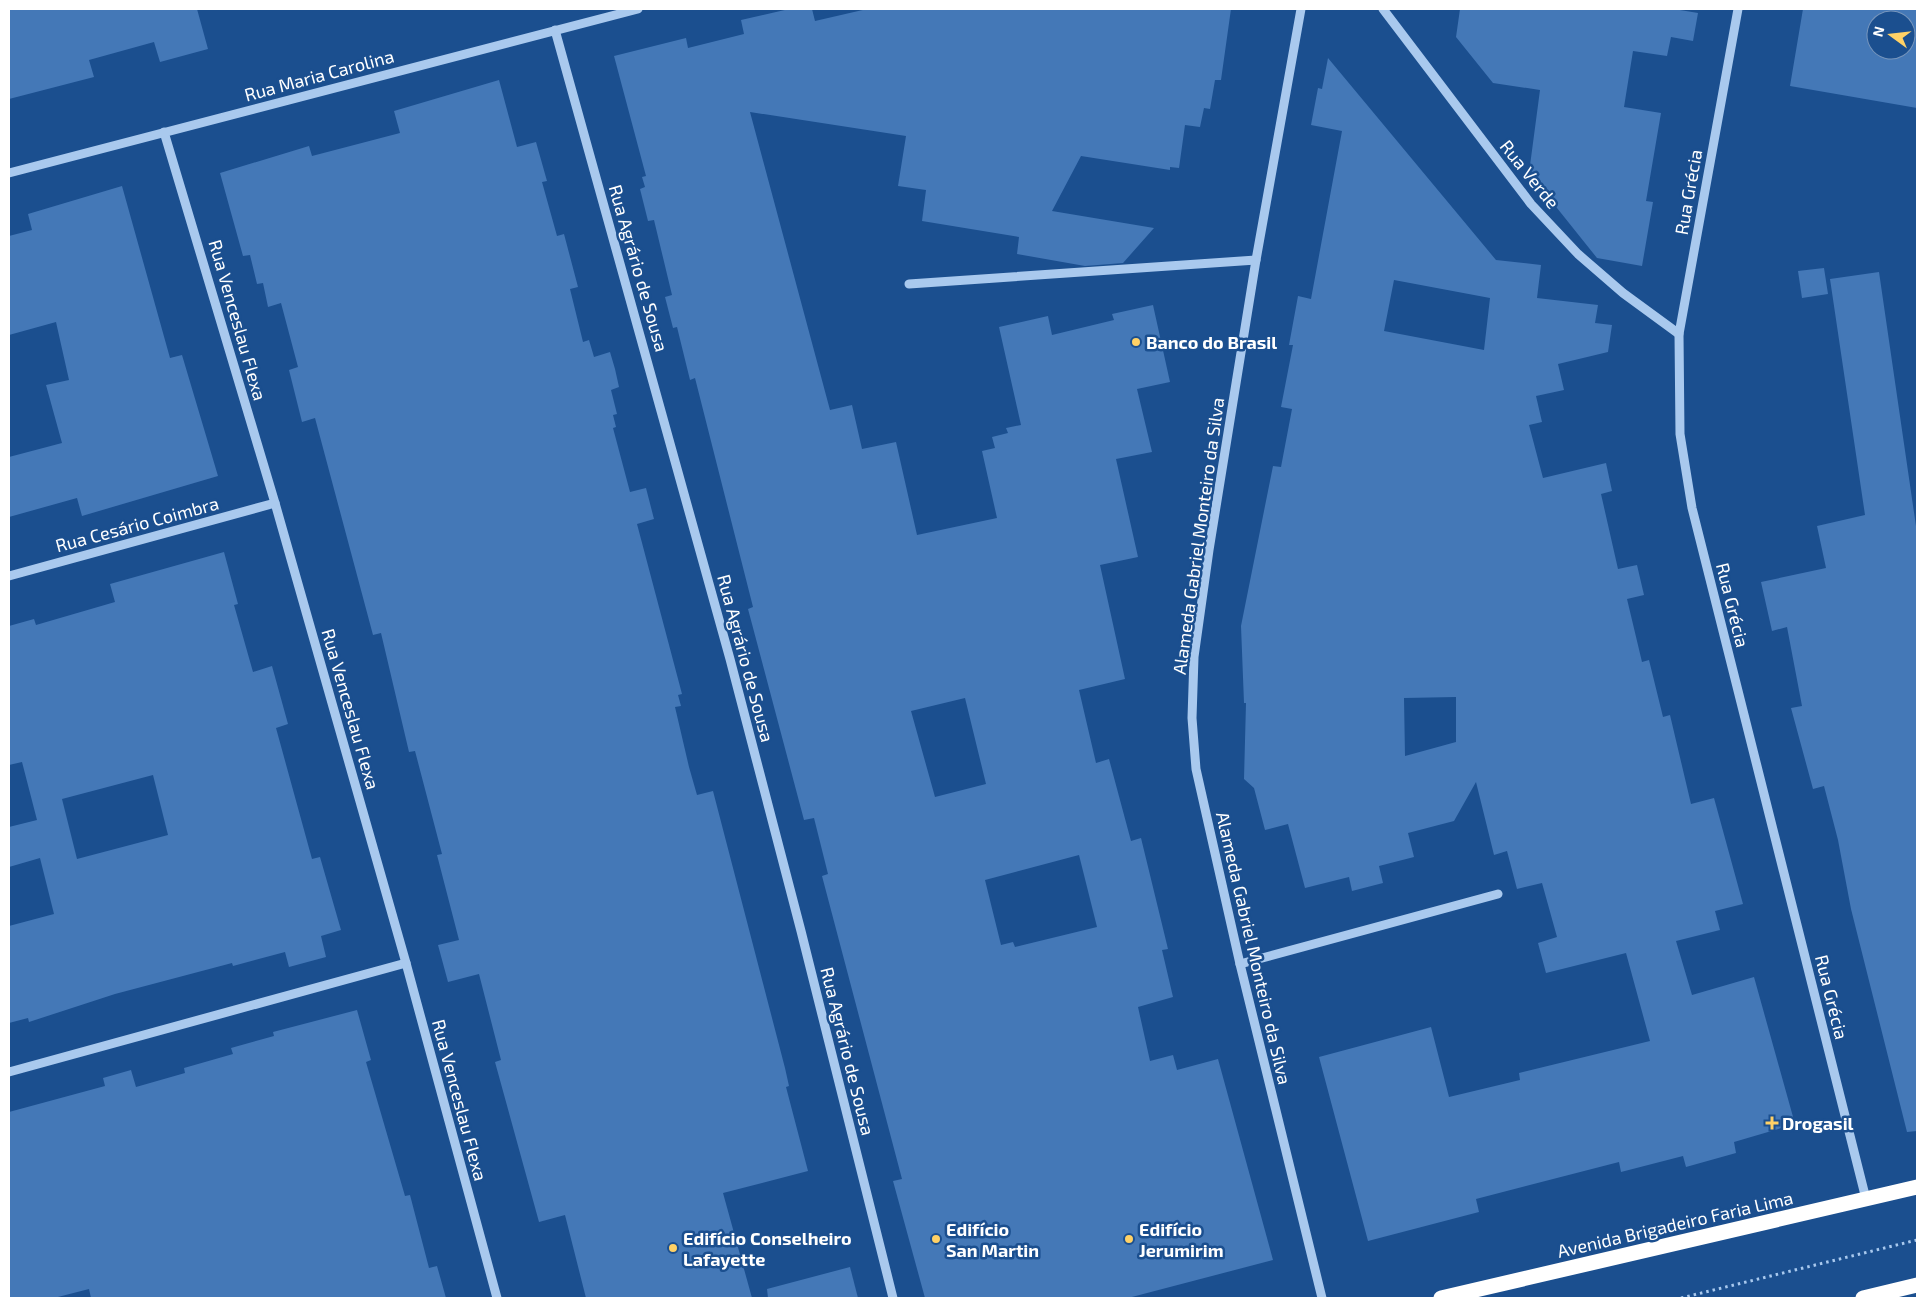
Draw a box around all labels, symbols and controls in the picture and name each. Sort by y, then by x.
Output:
north arrow [1866,10,1916,60]
text: N [1868,24,1887,39]
street label: Rua Maria Carolina [242,44,396,106]
street label: Rua Verde [1496,135,1564,213]
street label: Rua Grécia [1670,148,1706,236]
street label: Rua Agrário de Sousa [605,182,673,354]
street label: Rua Venceslau Flexa [205,237,271,403]
place label: Banco do Brasil [1146,331,1277,353]
marker: Banco do Brasil [1130,336,1142,348]
street label: Alameda Gabriel Monteiro da Silva [1168,396,1228,676]
street label: Rua Cesário Coimbra [53,492,221,556]
street label: Rua Grécia [1712,560,1754,650]
street label: Rua Agrário de Sousa [713,572,779,744]
street label: Rua Venceslau Flexa [318,626,384,792]
street label: Alameda Gabriel Monteiro da Silva [1212,809,1296,1087]
street label: Rua Grécia [1811,952,1853,1042]
street label: Rua Agrário de Sousa [816,965,880,1137]
street label: Rua Venceslau Flexa [428,1017,492,1183]
place label: Drogasil [1782,1112,1854,1134]
marker: Drogasil [1766,1117,1778,1129]
street label: Avenida Brigadeiro Faria Lima [1555,1186,1795,1262]
place label: Edifício San Martin [946,1218,1039,1261]
place label: Edifício Jerumirim [1139,1218,1224,1261]
place label: Edifício Conselheiro Lafayette [683,1227,852,1270]
marker: Edifício San Martin [930,1233,942,1245]
marker: Edifício Jerumirim [1123,1233,1135,1245]
marker: Edifício Conselheiro Lafayette [667,1242,679,1254]

